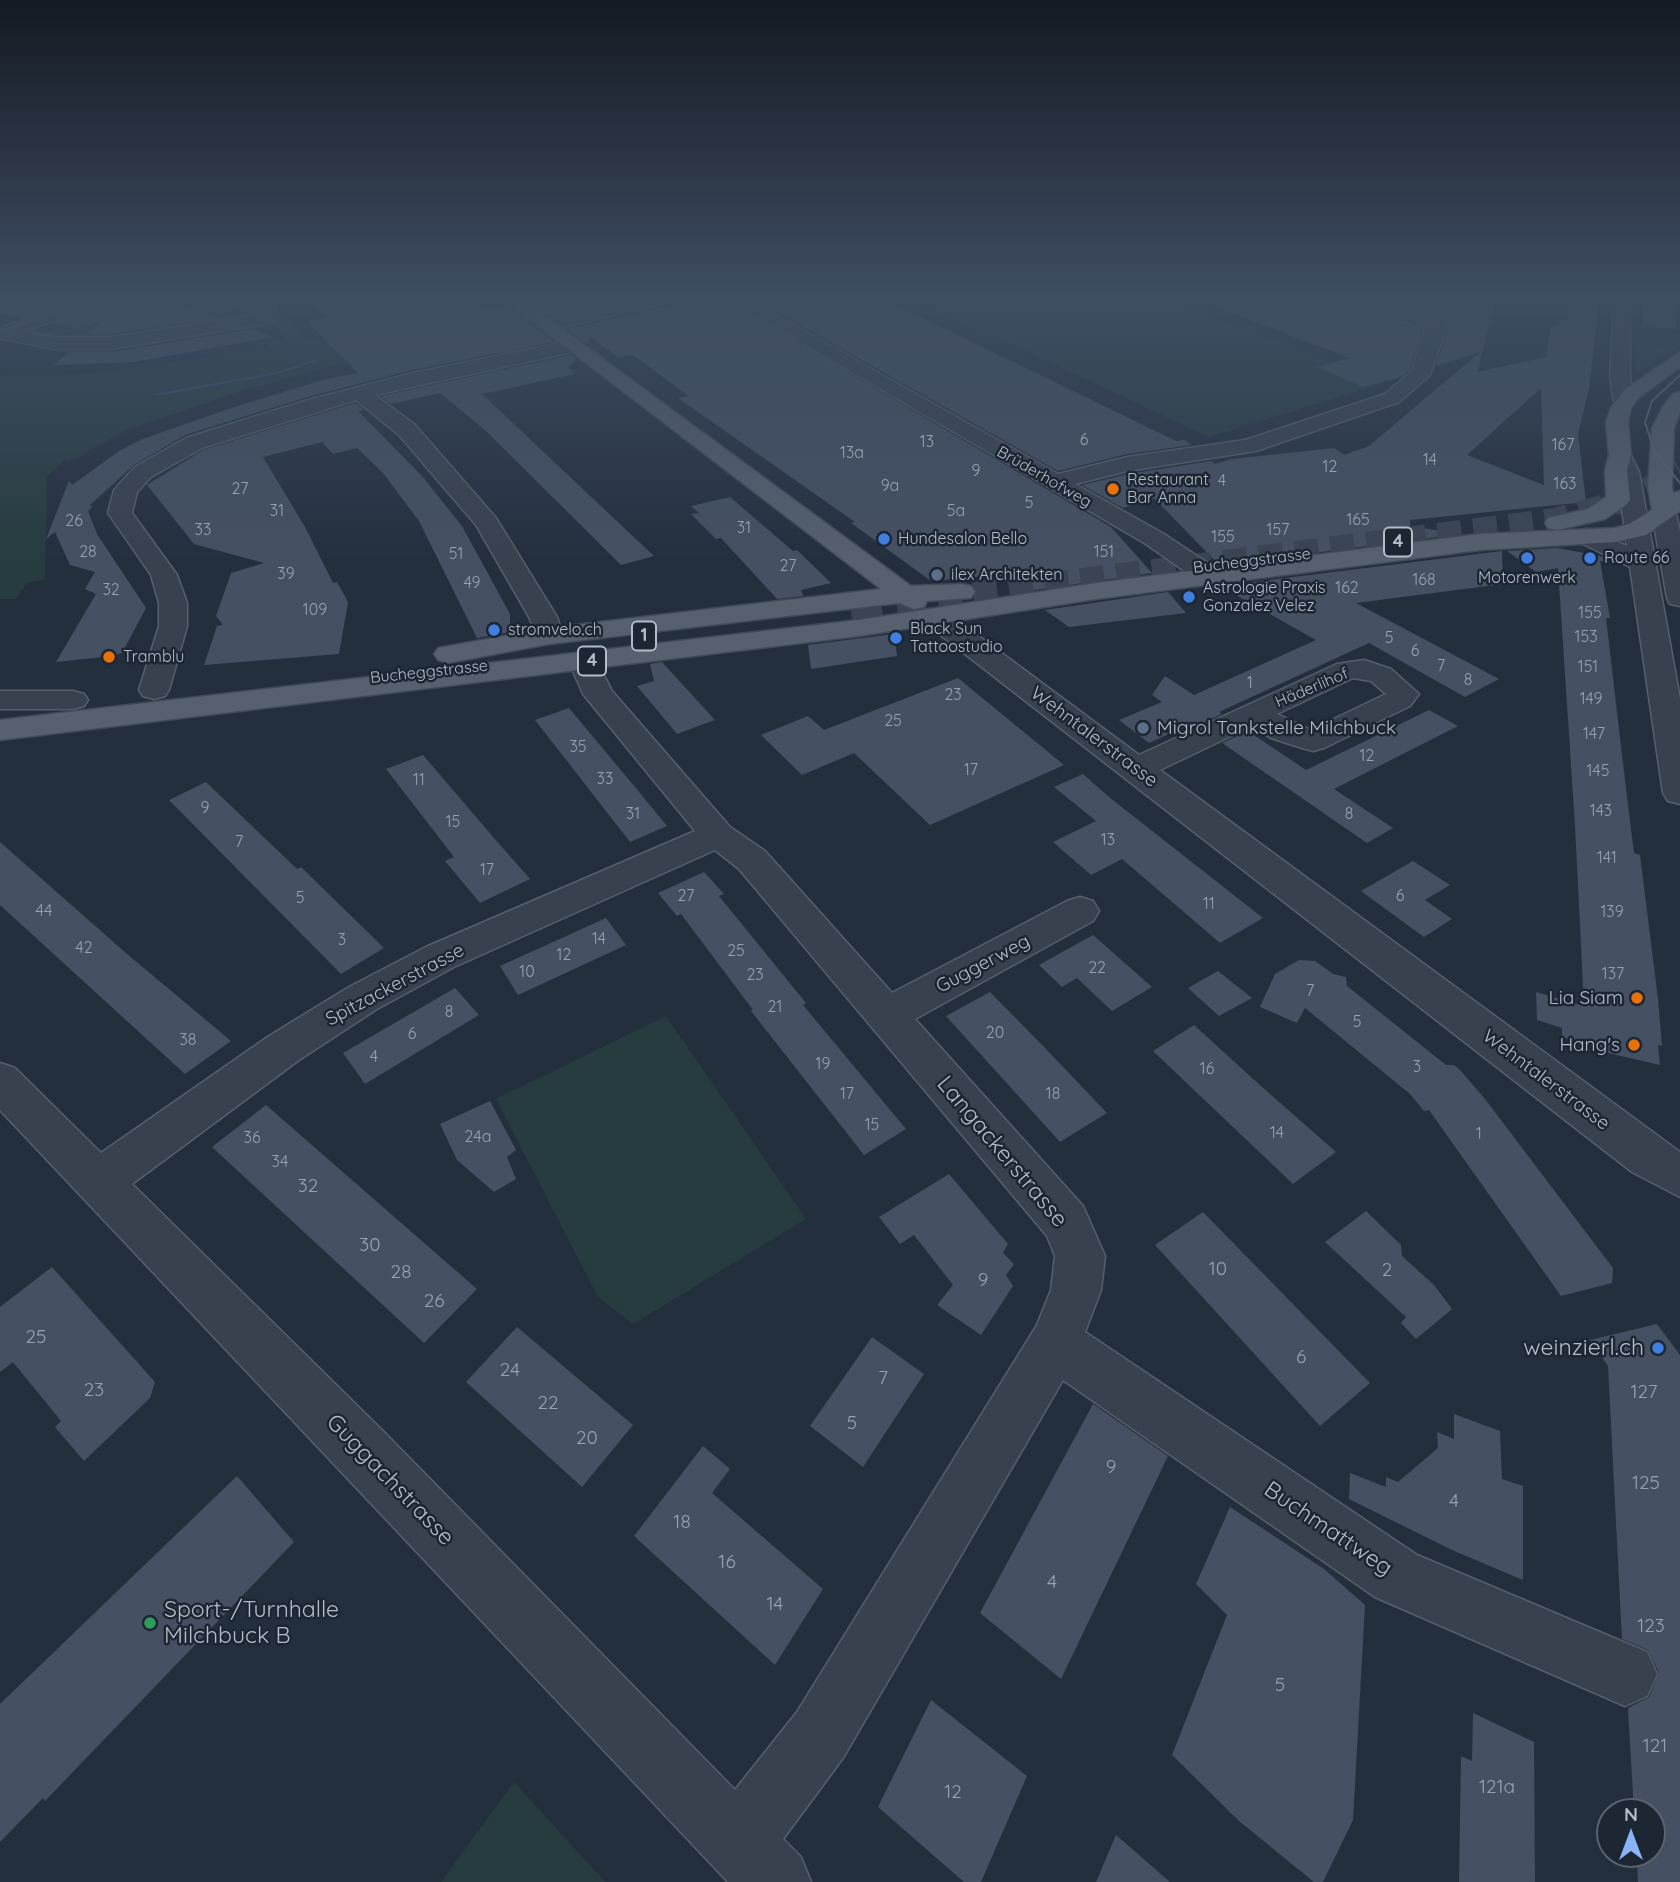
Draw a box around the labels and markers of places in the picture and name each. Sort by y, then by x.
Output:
place label: Restaurant Bar Anna [1127,470,1209,508]
marker: Restaurant Bar Anna [1105,481,1121,497]
place label: Hundesalon Bello [898,529,1027,549]
marker: Hundesalon Bello [876,531,892,547]
place label: Route 66 [1604,548,1669,568]
marker: Motorenwerk [1519,550,1535,566]
marker: Route 66 [1582,550,1598,566]
place label: ilex Architekten [951,565,1063,585]
marker: ilex Architekten [929,567,945,583]
place label: Motorenwerk [1478,568,1576,588]
place label: Astrologie Praxis Gonzalez Velez [1203,578,1326,616]
marker: Astrologie Praxis Gonzalez Velez [1181,589,1197,605]
place label: Black Sun Tattoostudio [910,619,1003,657]
place label: stromvelo.ch [508,620,602,640]
marker: stromvelo.ch [486,622,502,638]
marker: Black Sun Tattoostudio [888,630,904,646]
place label: Tramblu [123,647,184,667]
marker: Tramblu [101,649,117,665]
place label: Migrol Tankstelle Milchbuck [1157,717,1396,739]
marker: Migrol Tankstelle Milchbuck [1135,720,1151,736]
place label: Lia Siam [1549,987,1623,1009]
marker: Lia Siam [1629,990,1645,1006]
place label: Hang's [1559,1034,1620,1056]
marker: Hang's [1626,1037,1642,1053]
place label: weinzierl.ch [1523,1334,1644,1362]
marker: weinzierl.ch [1650,1340,1666,1356]
place label: Sport-/Turnhalle Milchbuck B [164,1596,339,1650]
marker: Sport-/Turnhalle Milchbuck B [142,1615,158,1631]

